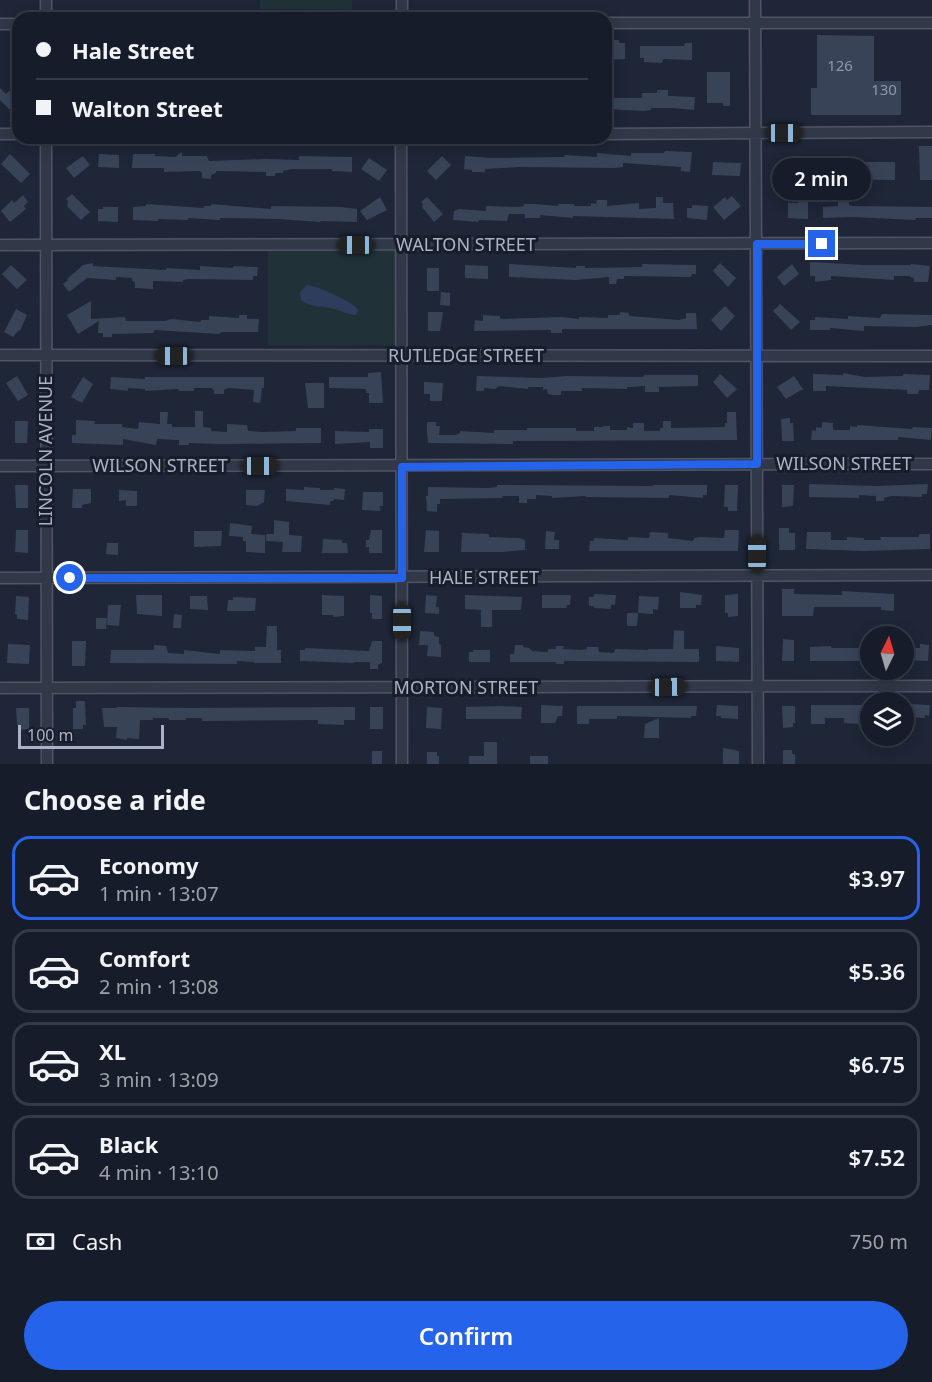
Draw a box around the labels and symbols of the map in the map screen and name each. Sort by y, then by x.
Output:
house number: 126 [827,55,853,75]
house number: 130 [871,79,897,99]
car [766,124,802,142]
callout: 2 min [772,157,872,199]
route end [808,230,835,257]
street label: WALTON STREET [396,232,536,256]
car [338,236,374,254]
street label: RUTLEDGE STREET [388,343,544,367]
car [156,347,192,365]
street label: LINCOLN AVENUE [33,376,57,526]
street label: WILSON STREET [776,451,912,475]
street label: WILSON STREET [92,453,228,477]
car [242,457,278,475]
car [748,536,766,572]
route start [56,564,83,591]
street label: HALE STREET [429,565,539,589]
car [393,604,411,640]
north arrow [860,626,914,680]
street label: MORTON STREET [394,675,538,699]
car [650,678,686,696]
scale bar [18,722,164,750]

